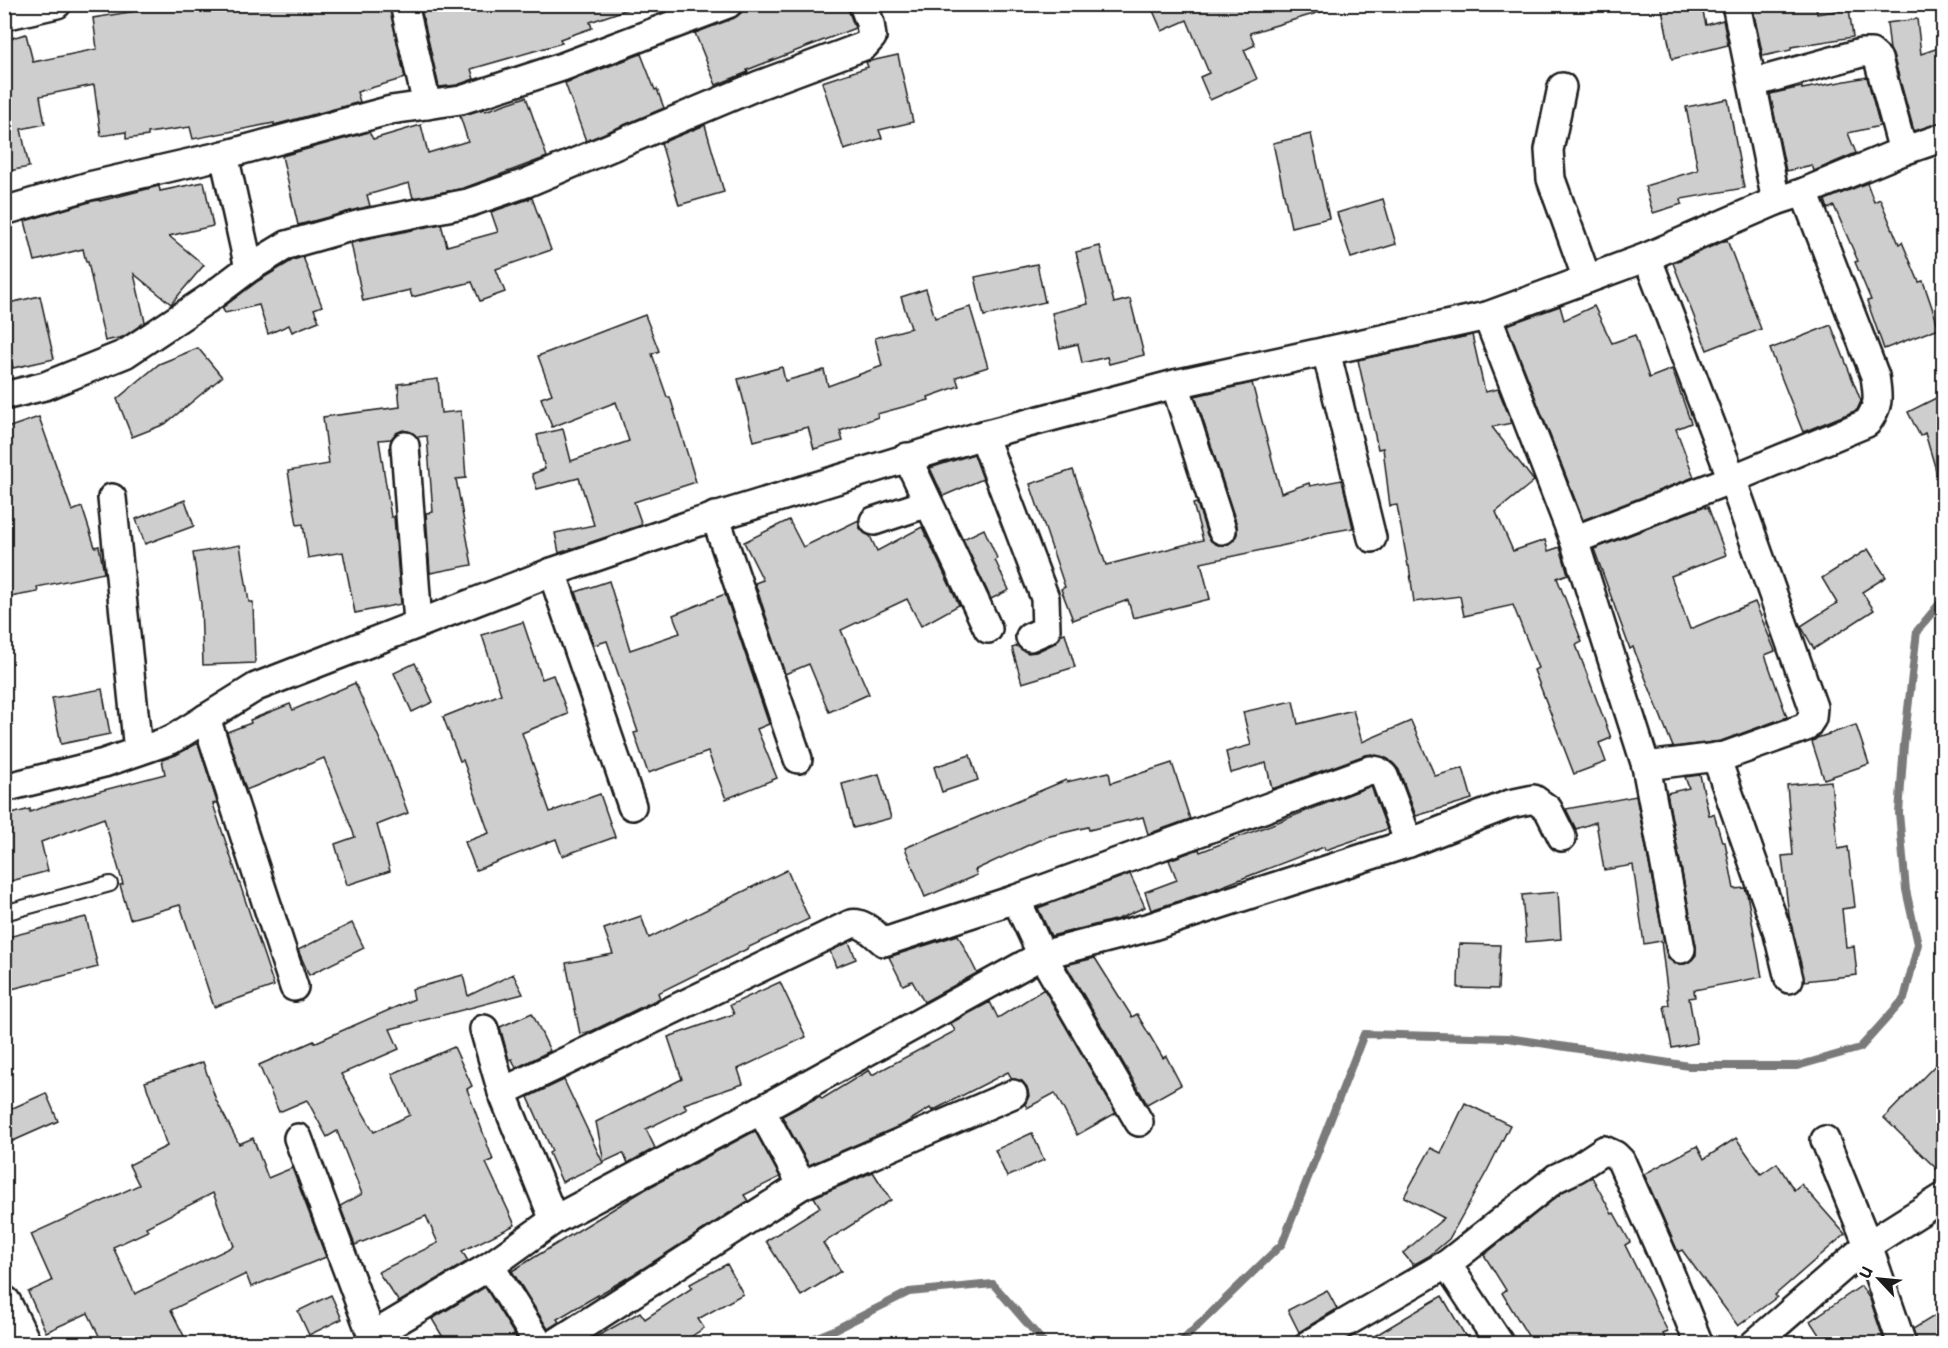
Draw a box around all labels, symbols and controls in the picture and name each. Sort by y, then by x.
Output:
north arrow [1849,1249,1909,1309]
text: U [1853,1263,1877,1282]

